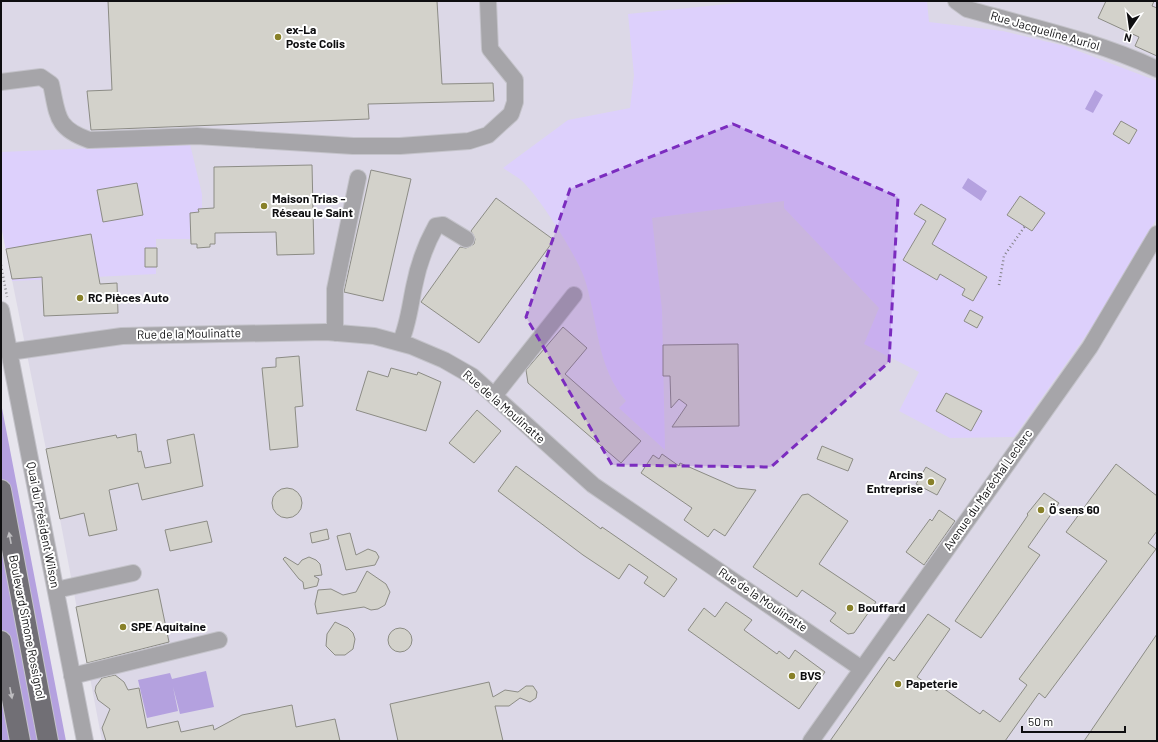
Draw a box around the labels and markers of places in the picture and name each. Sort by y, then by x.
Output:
place label: ex-La Poste Colis [286,22,345,50]
marker: ex-La Poste Colis [273,32,283,42]
place label: Maison Trias - Réseau le Saint [272,191,353,219]
marker: Maison Trias - Réseau le Saint [259,201,269,211]
place label: RC Pièces Auto [88,290,169,304]
marker: RC Pièces Auto [75,293,85,303]
place label: Arcins Entreprise [867,467,923,495]
marker: Arcins Entreprise [926,477,936,487]
place label: Ö sens 60 [1049,502,1100,516]
marker: Ö sens 60 [1036,505,1046,515]
place label: Bouffard [858,600,906,614]
marker: Bouffard [845,603,855,613]
place label: SPE Aquitaine [131,619,206,633]
marker: SPE Aquitaine [118,622,128,632]
place label: BVS [800,668,821,682]
marker: BVS [787,671,797,681]
place label: Papeterie [906,676,958,690]
marker: Papeterie [893,679,903,689]

